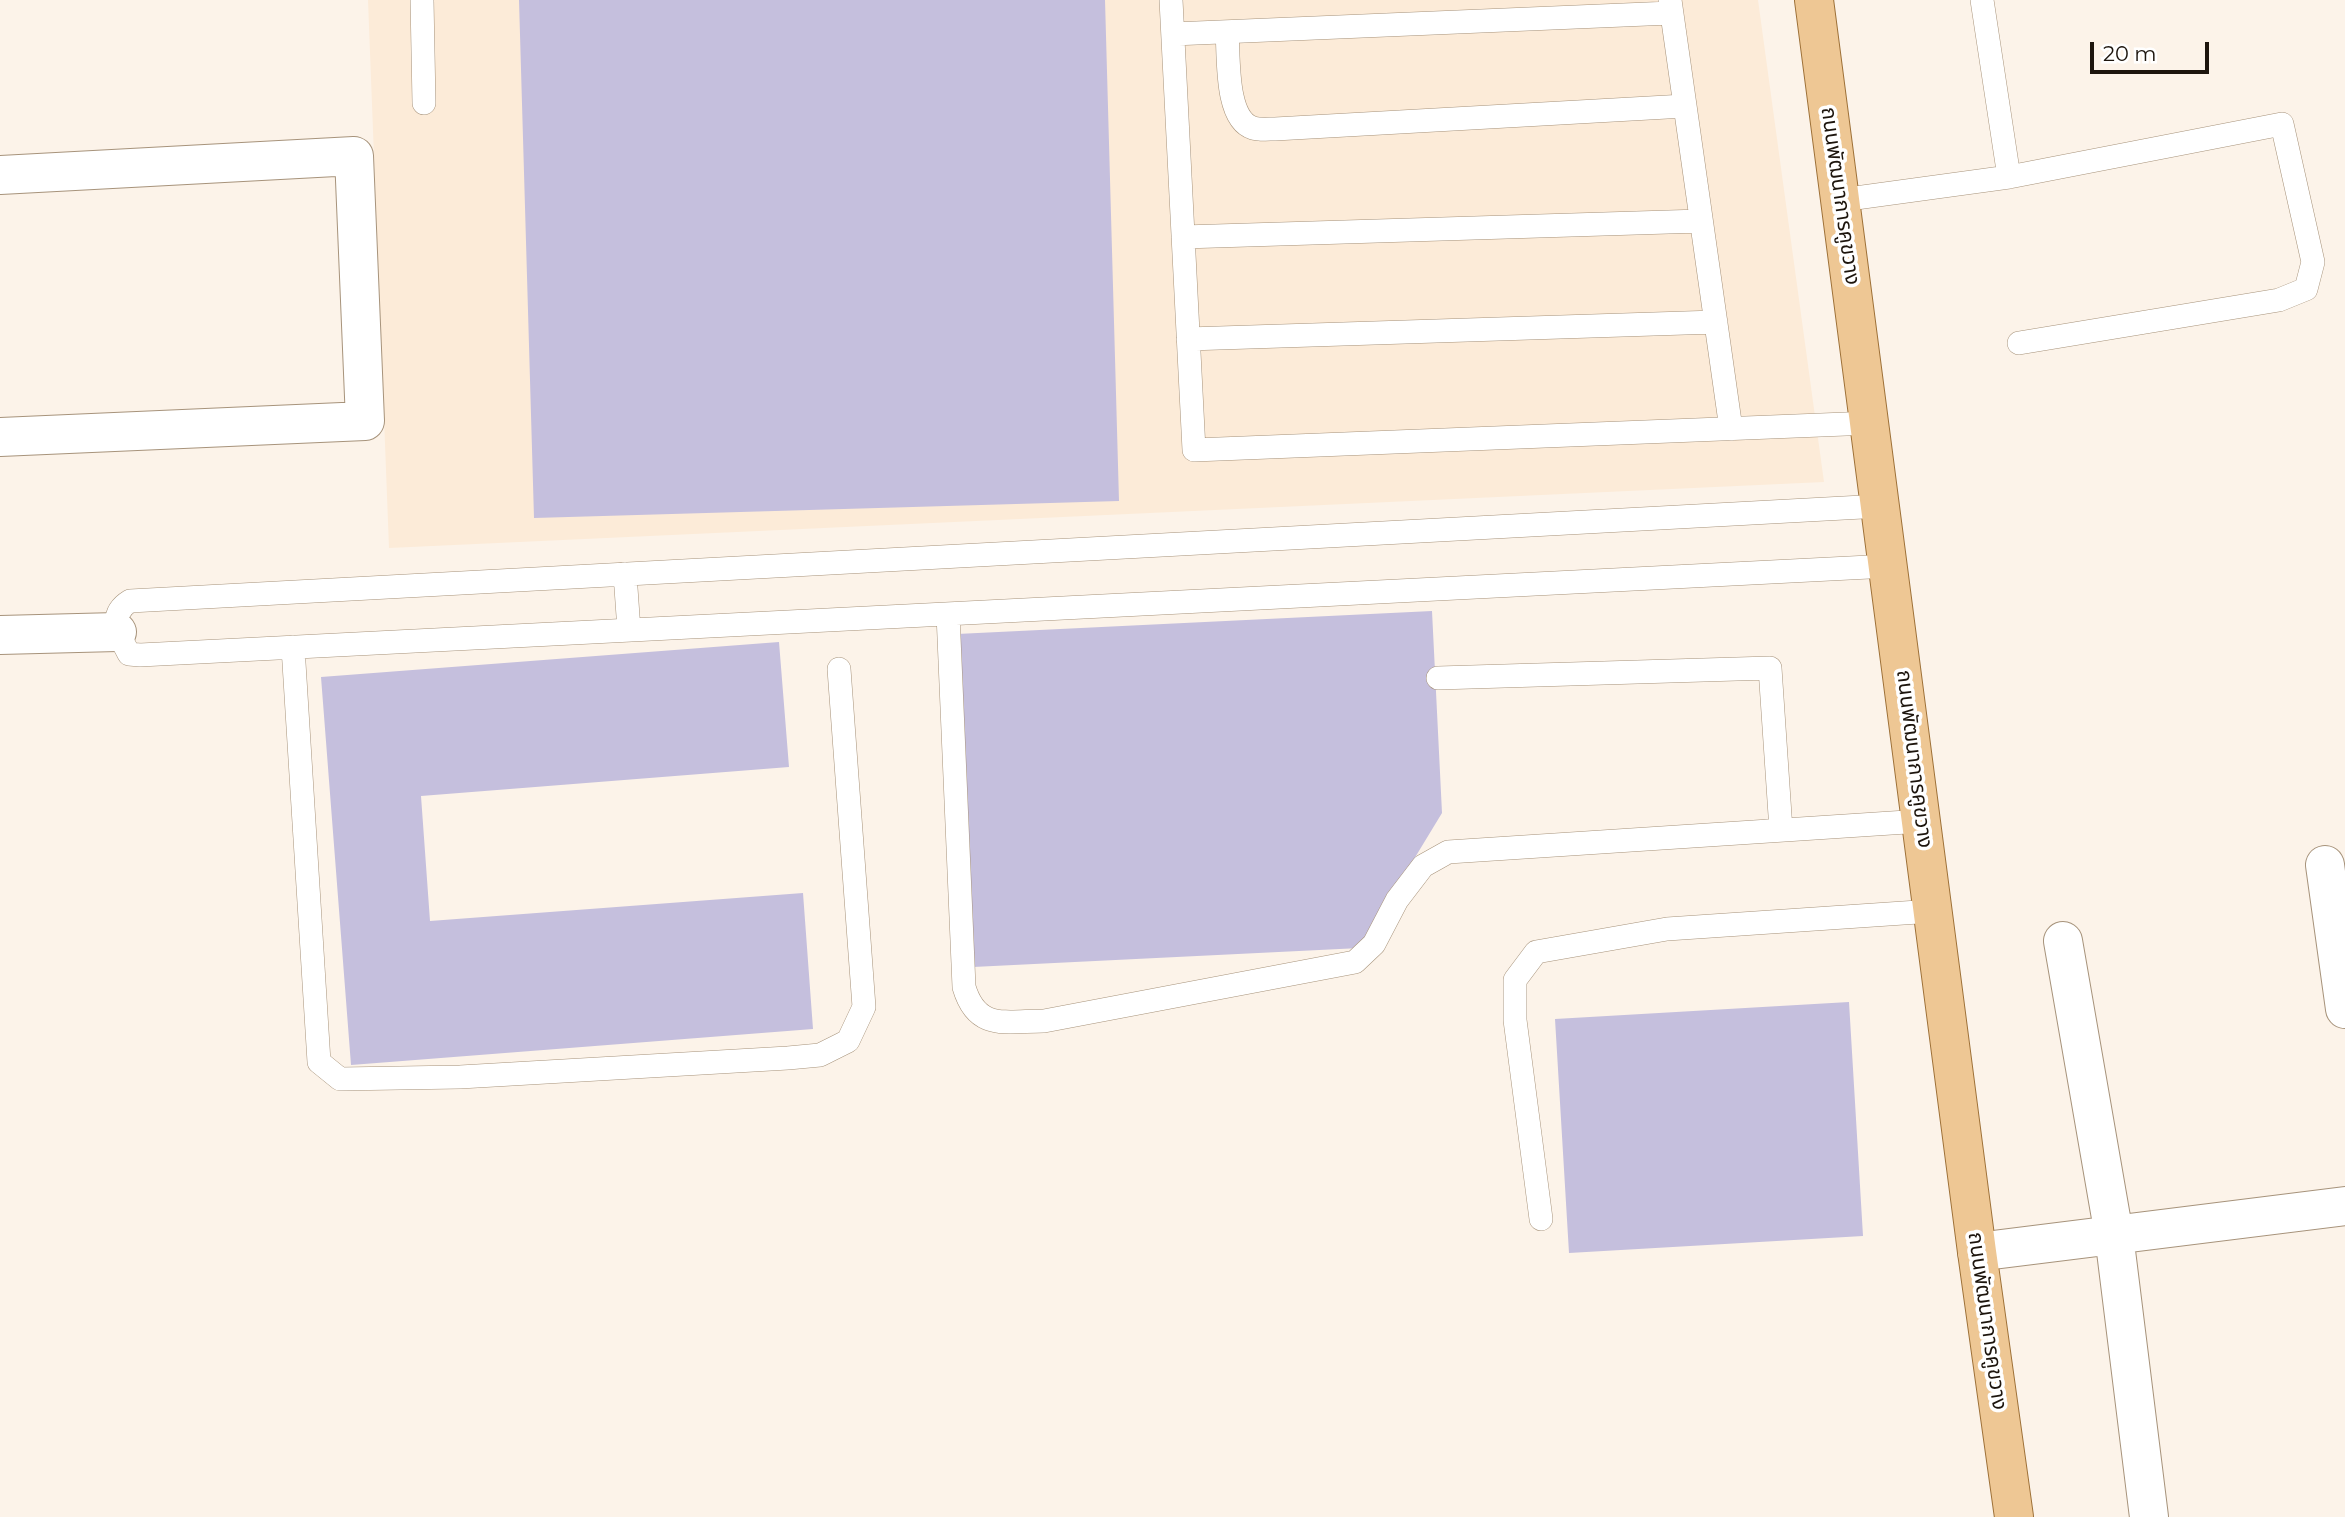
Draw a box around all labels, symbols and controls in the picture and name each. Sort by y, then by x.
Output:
scale bar [2093,28,2212,72]
text: 20 m [2103,41,2157,66]
street label: ถนนพัฒนาการคูขวาง [1815,106,1865,286]
street label: ถนนพัฒนาการคูขวาง [1891,669,1937,849]
street label: ถนนพัฒนาการคูขวาง [1962,1231,2012,1411]

